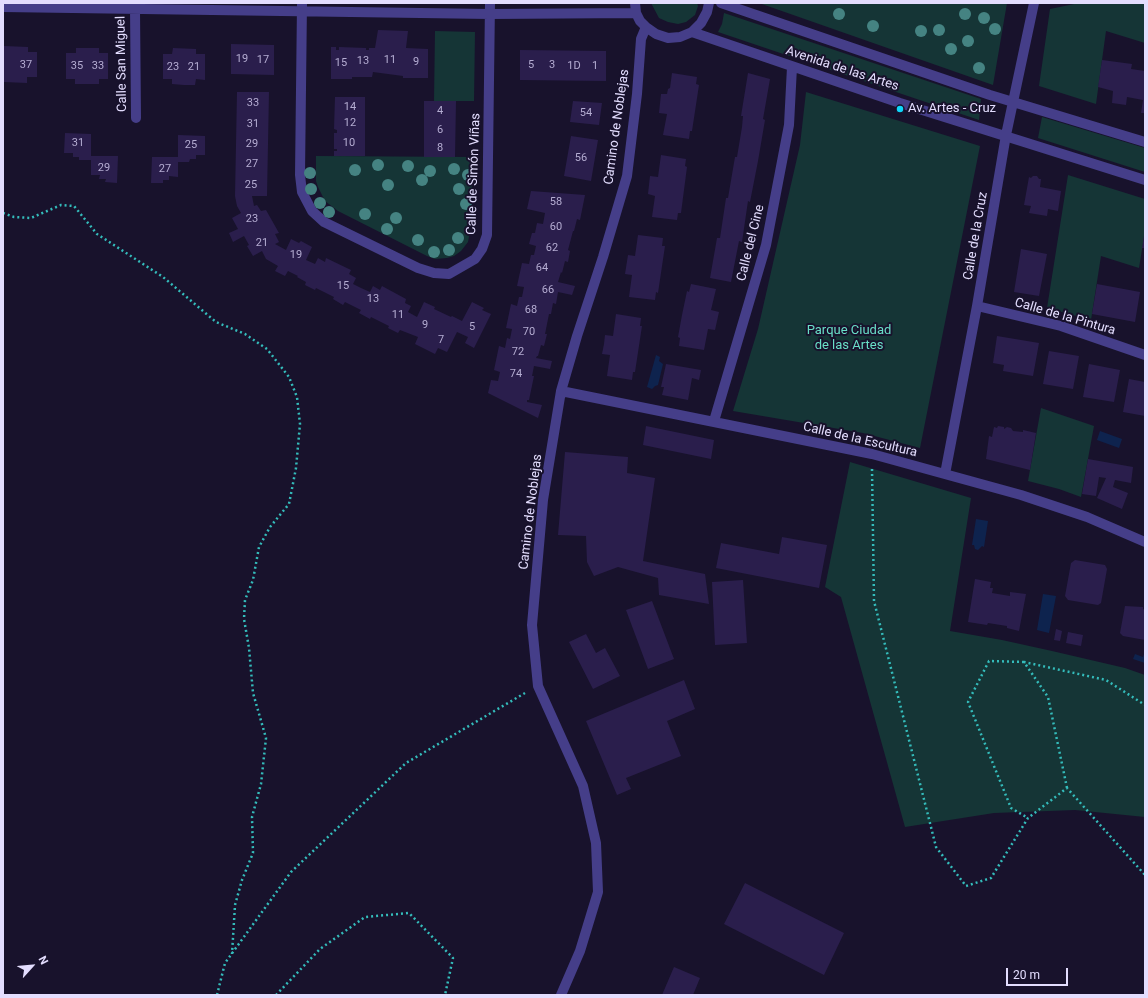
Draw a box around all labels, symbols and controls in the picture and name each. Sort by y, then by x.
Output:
street label: Calle San Miguel [113,16,131,112]
street label: Avenida de las Artes [784,43,900,95]
house number: 19 [236,52,248,66]
house number: 17 [257,53,269,67]
house number: 11 [384,53,396,67]
house number: 13 [357,54,369,68]
house number: 9 [413,55,419,69]
house number: 15 [335,56,347,70]
house number: 37 [20,58,32,72]
house number: 5 [528,58,534,72]
house number: 3 [549,58,555,72]
house number: 35 [71,59,83,73]
house number: 33 [92,59,104,73]
house number: 1D [567,59,581,73]
house number: 1 [592,59,598,73]
house number: 23 [167,60,179,74]
house number: 21 [188,60,200,74]
street label: Camino de Noblejas [601,68,633,186]
house number: 33 [247,96,259,110]
house number: 14 [344,100,356,114]
place label: Av. Artes - Cruz [908,101,996,117]
house number: 4 [437,104,443,118]
marker: Av. Artes - Cruz [895,104,905,114]
house number: 54 [580,106,592,120]
street label: Calle de Simón Viñas [464,113,484,235]
house number: 12 [344,116,356,130]
house number: 31 [247,117,259,131]
house number: 6 [437,123,443,137]
house number: 31 [72,136,84,150]
house number: 10 [343,136,355,150]
house number: 29 [246,137,258,151]
house number: 25 [185,138,197,152]
house number: 8 [437,141,443,155]
house number: 56 [575,151,587,165]
house number: 27 [246,157,258,171]
house number: 29 [98,161,110,175]
house number: 27 [159,162,171,176]
house number: 25 [245,178,257,192]
street label: Calle de la Cruz [961,191,991,281]
house number: 58 [550,195,562,209]
street label: Calle del Cine [734,203,768,283]
house number: 23 [246,212,258,226]
house number: 60 [550,220,562,234]
house number: 21 [256,236,268,250]
house number: 62 [546,241,558,255]
house number: 19 [290,248,302,262]
house number: 64 [536,261,548,275]
house number: 15 [337,279,349,293]
house number: 66 [542,283,554,297]
house number: 13 [367,292,379,306]
street label: Calle de la Pintura [1013,295,1117,339]
house number: 68 [525,303,537,317]
house number: 11 [392,308,404,322]
house number: 9 [422,318,428,332]
house number: 5 [469,320,475,334]
park label: Parque Ciudad de las Artes [807,323,891,354]
house number: 70 [523,325,535,339]
house number: 7 [438,333,444,347]
house number: 72 [512,345,524,359]
house number: 74 [510,367,522,381]
street label: Calle de la Escultura [801,419,919,461]
street label: Camino de Noblejas [516,453,546,571]
north arrow [12,946,52,986]
text: N [36,954,51,967]
scale bar [1008,960,1070,986]
text: 20 m [1013,968,1040,982]

